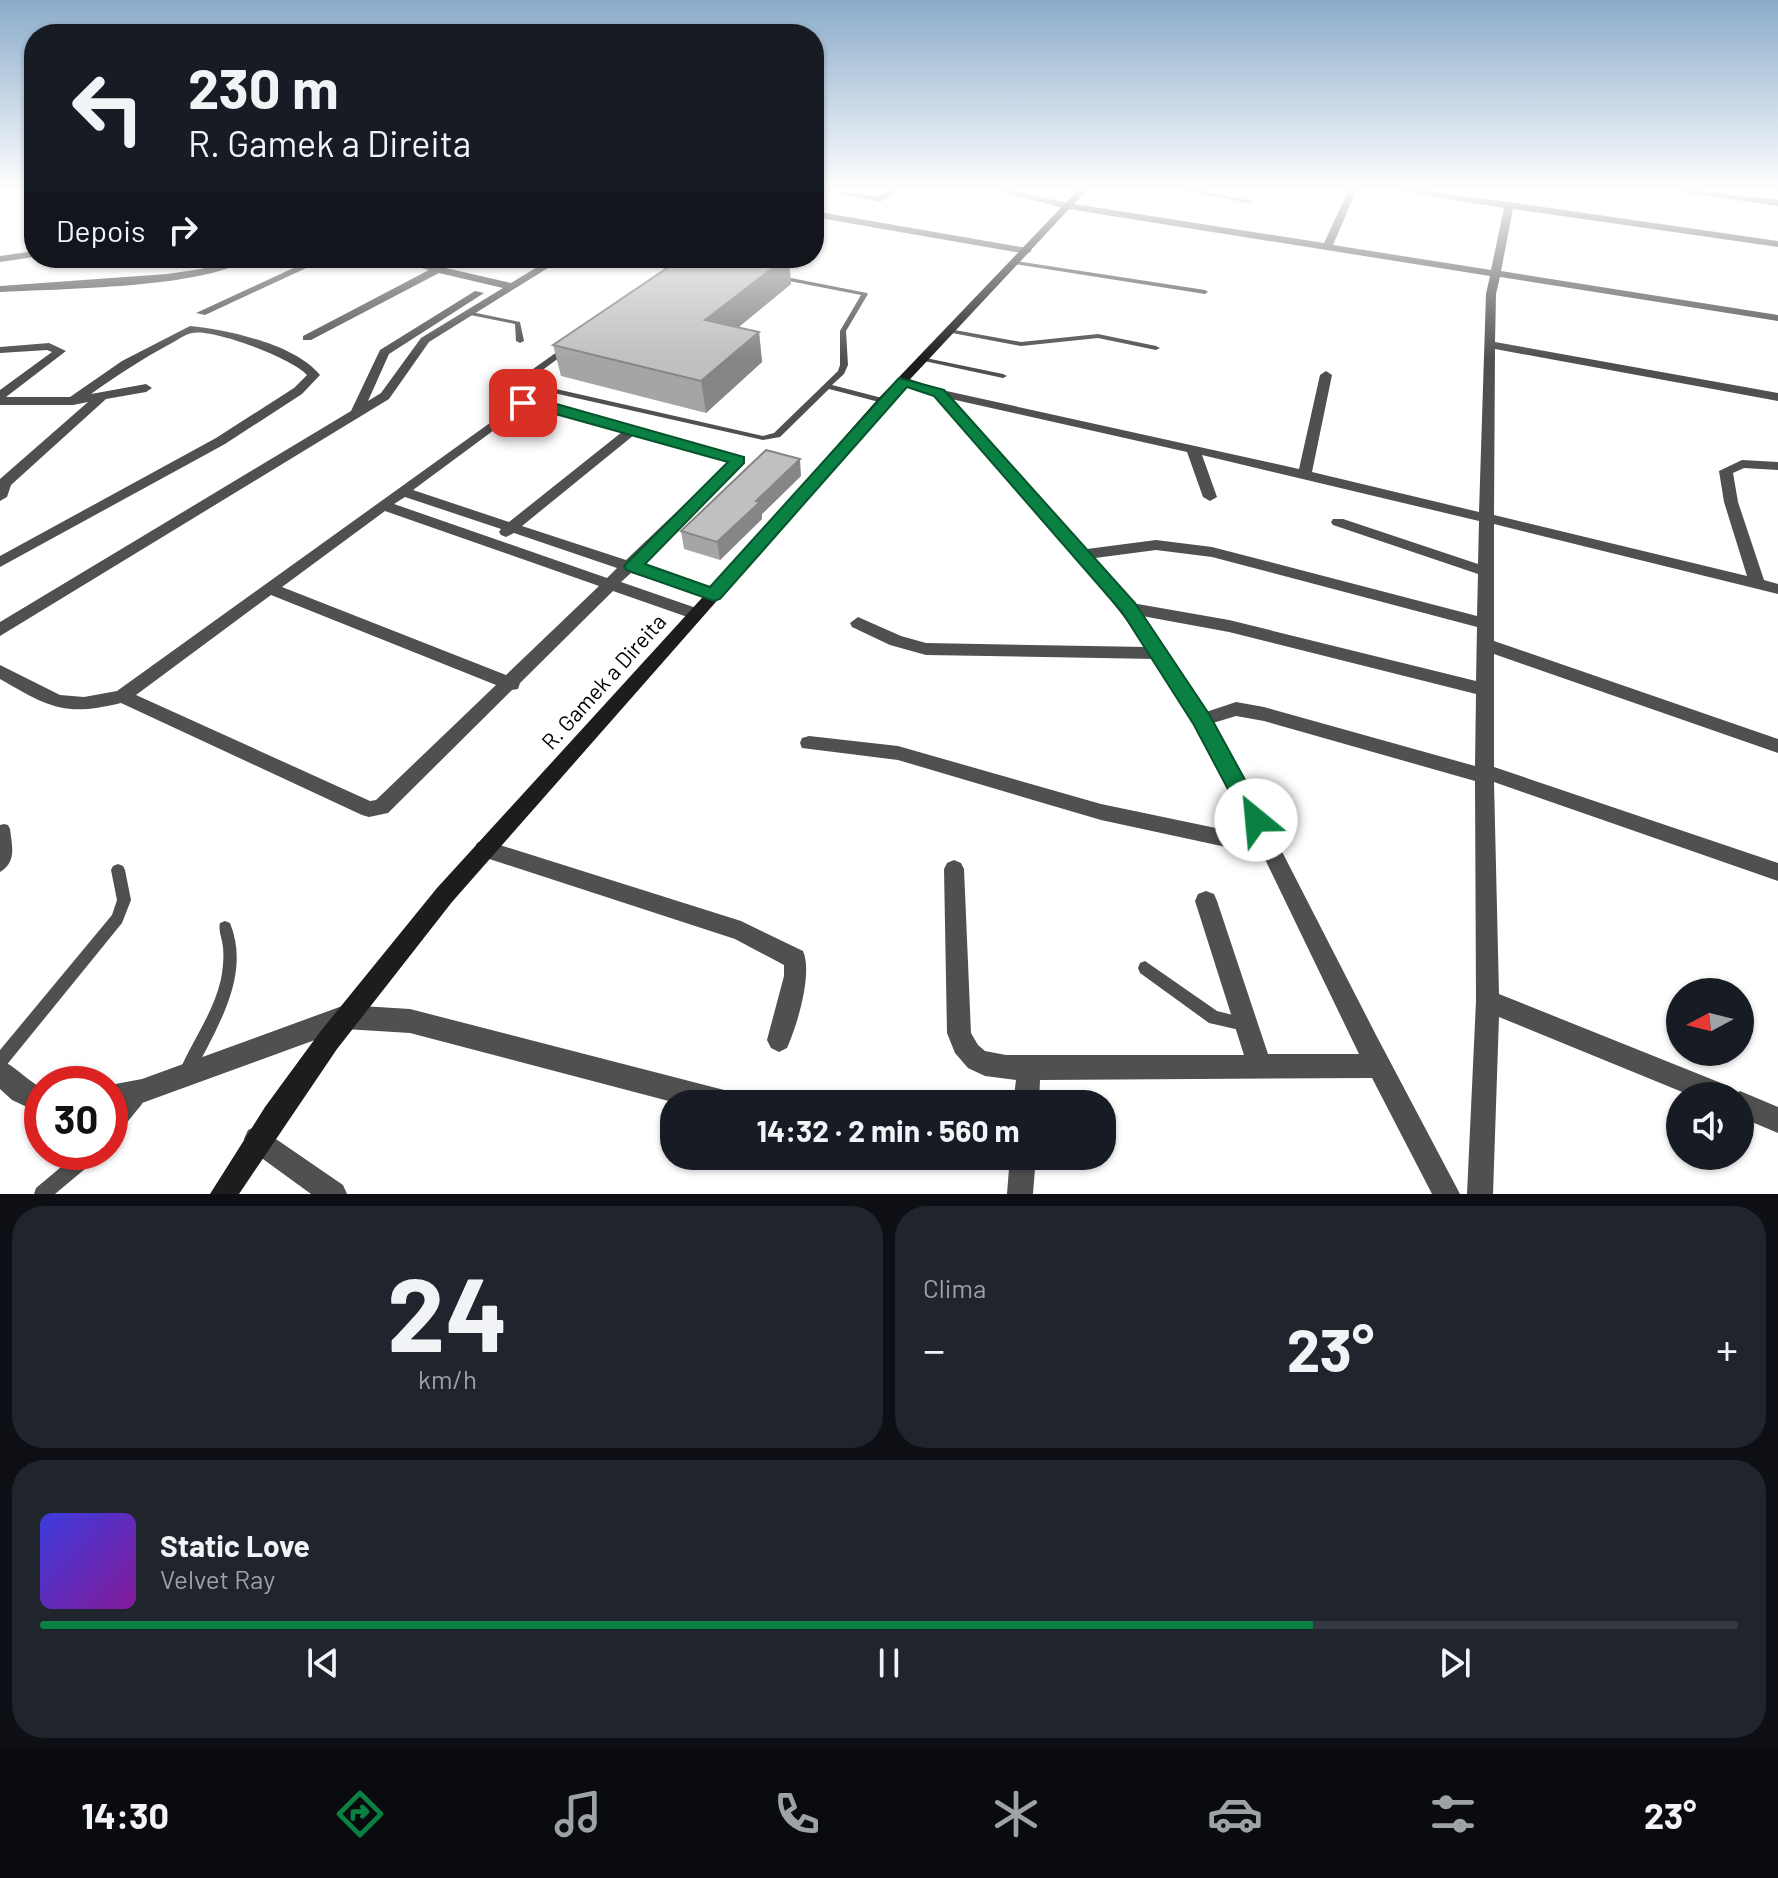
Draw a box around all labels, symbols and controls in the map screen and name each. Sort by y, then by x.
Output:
text: 230 m [188,53,339,120]
icon: left [56,56,160,160]
text: R. Gamek a Direita [188,121,471,164]
icon: right [161,208,205,252]
text: Depois [56,212,145,248]
pin [489,369,557,437]
icon: arrive [501,381,545,425]
street label: R. Gamek a Direita [535,608,671,754]
position arrow [1214,778,1298,862]
north arrow [1666,978,1754,1066]
map controls [1666,978,1754,1170]
speed limit sign: 30 [24,1066,128,1170]
button: sound [1666,1082,1754,1170]
text: 14:32 · 2 min · 560 m [756,1112,1020,1148]
text: 24 [387,1248,508,1373]
text: Clima [923,1272,986,1303]
text: 23° [1287,1312,1374,1384]
text: − [923,1322,945,1375]
text: + [1716,1322,1738,1375]
text: km/h [418,1363,477,1394]
text: Static Love [160,1527,310,1563]
text: Velvet Ray [160,1563,275,1594]
icon: previous [301,1641,345,1685]
icon: pause [867,1641,911,1685]
icon: next [1433,1641,1477,1685]
icon: directions [332,1786,388,1842]
icon: music [550,1786,606,1842]
icon: phone [769,1786,825,1842]
icon: climate [988,1786,1044,1842]
icon: car [1207,1786,1263,1842]
icon: filters [1425,1786,1481,1842]
text: 14:30 [81,1793,169,1836]
text: 23° [1644,1793,1697,1836]

